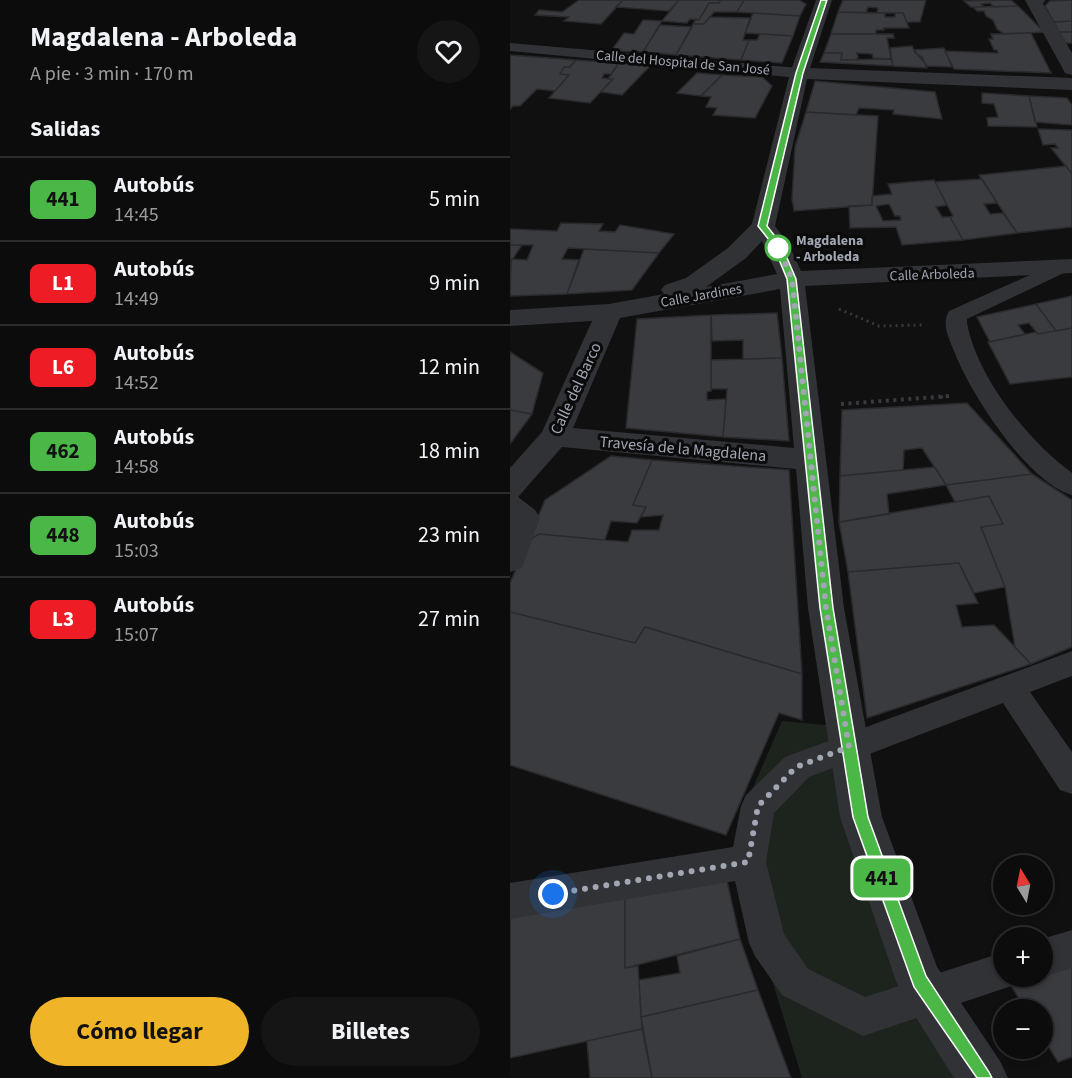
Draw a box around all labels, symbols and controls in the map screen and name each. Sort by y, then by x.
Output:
text: Magdalena - Arboleda [30,17,297,57]
button: heart [417,20,480,83]
street label: Calle del Hospital de San José [595,45,771,81]
text: A pie · 3 min · 170 m [30,60,194,88]
text: Salidas [30,113,100,145]
text: Autobús [114,169,194,201]
text: 5 min [429,183,480,215]
text: 441 [46,184,80,214]
text: 14:45 [114,201,159,229]
place label: Magdalena - Arboleda [796,231,863,267]
marker: Magdalena - Arboleda [765,235,791,261]
text: Autobús [114,253,194,285]
street label: Calle Arboleda [889,264,975,286]
text: 9 min [429,267,480,299]
text: L1 [52,268,74,298]
street label: Calle Jardines [659,279,743,313]
text: 14:49 [114,285,159,313]
text: Autobús [114,337,194,369]
street label: Calle del Barco [545,339,607,438]
text: 12 min [418,351,480,383]
text: L6 [52,352,74,382]
text: 14:52 [114,369,159,397]
text: Autobús [114,421,194,453]
street label: Travesía de la Magdalena [599,431,767,467]
text: 18 min [418,435,480,467]
text: 462 [46,436,80,466]
text: 14:58 [114,453,159,481]
text: Autobús [114,505,194,537]
text: 23 min [418,519,480,551]
text: 448 [46,520,80,550]
text: 15:03 [114,537,159,565]
text: Autobús [114,589,194,621]
text: 27 min [418,603,480,635]
text: L3 [52,604,74,634]
text: 15:07 [114,621,159,649]
north arrow [993,855,1053,915]
map controls [993,855,1053,1059]
line badge: 441 [848,858,916,898]
text: 441 [865,863,899,893]
your location [538,879,568,909]
button: + [993,927,1053,987]
button: Cómo llegar [30,997,249,1066]
button: Billetes [261,997,480,1066]
button: − [993,999,1053,1059]

